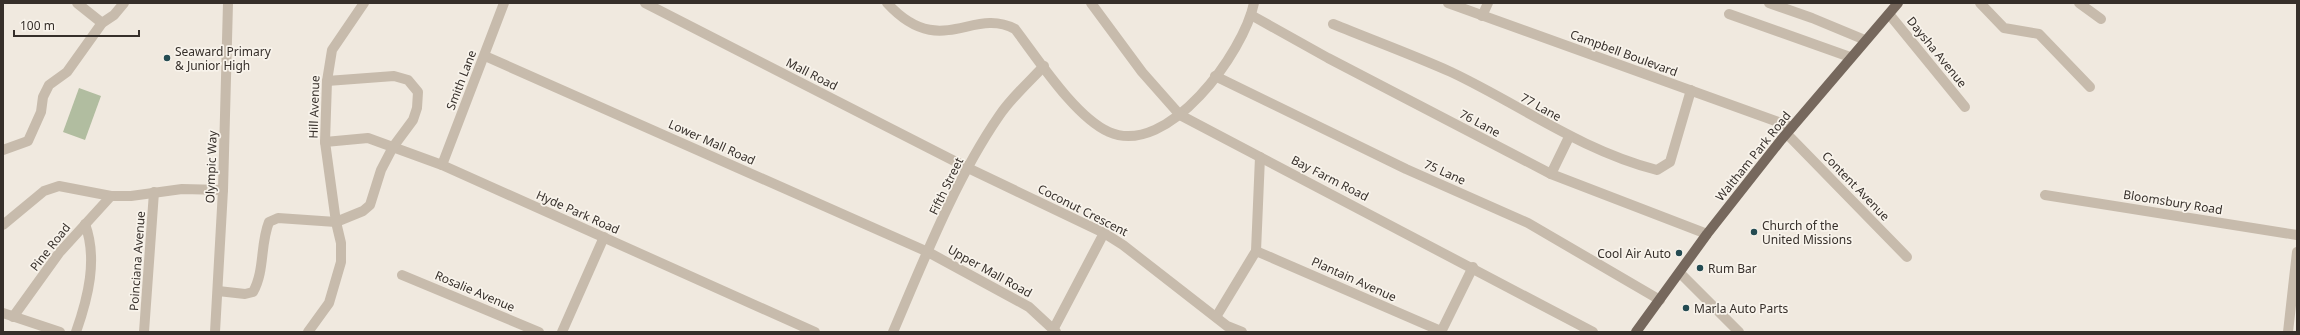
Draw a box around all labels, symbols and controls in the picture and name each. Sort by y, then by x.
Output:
scale bar [14,12,139,38]
street label: Daysha Avenue [1903,13,1971,91]
text: 100 m [20,17,55,34]
street label: Campbell Boulevard [1568,26,1680,80]
place label: Seaward Primary & Junior High [175,43,272,74]
street label: Smith Lane [442,47,480,112]
marker: Seaward Primary & Junior High [162,53,172,63]
street label: Mall Road [783,54,841,94]
street label: Hill Avenue [304,75,324,139]
street label: 77 Lane [1518,89,1565,125]
street label: 76 Lane [1457,105,1504,141]
street label: Waltham Park Road [1712,108,1794,204]
street label: Lower Mall Road [666,115,758,169]
street label: Olympic Way [201,129,221,204]
street label: Content Avenue [1818,148,1894,225]
street label: Bay Farm Road [1288,151,1372,205]
street label: Fifth Street [925,154,967,218]
street label: 75 Lane [1421,155,1469,189]
street label: Coconut Crescent [1035,180,1132,240]
street label: Hyde Park Road [534,186,622,238]
street label: Bloomsbury Road [2122,186,2224,218]
street label: Poinciana Avenue [125,210,149,311]
place label: Church of the United Missions [1762,217,1852,248]
street label: Pine Road [26,220,74,274]
marker: Church of the United Missions [1749,227,1759,237]
street label: Upper Mall Road [945,241,1035,301]
place label: Cool Air Auto [1597,245,1671,262]
marker: Cool Air Auto [1674,248,1684,258]
street label: Plantain Avenue [1309,253,1399,305]
place label: Rum Bar [1708,260,1757,277]
marker: Rum Bar [1695,263,1705,273]
street label: Rosalie Avenue [432,266,518,316]
place label: Marla Auto Parts [1694,300,1789,317]
marker: Marla Auto Parts [1681,303,1691,313]

